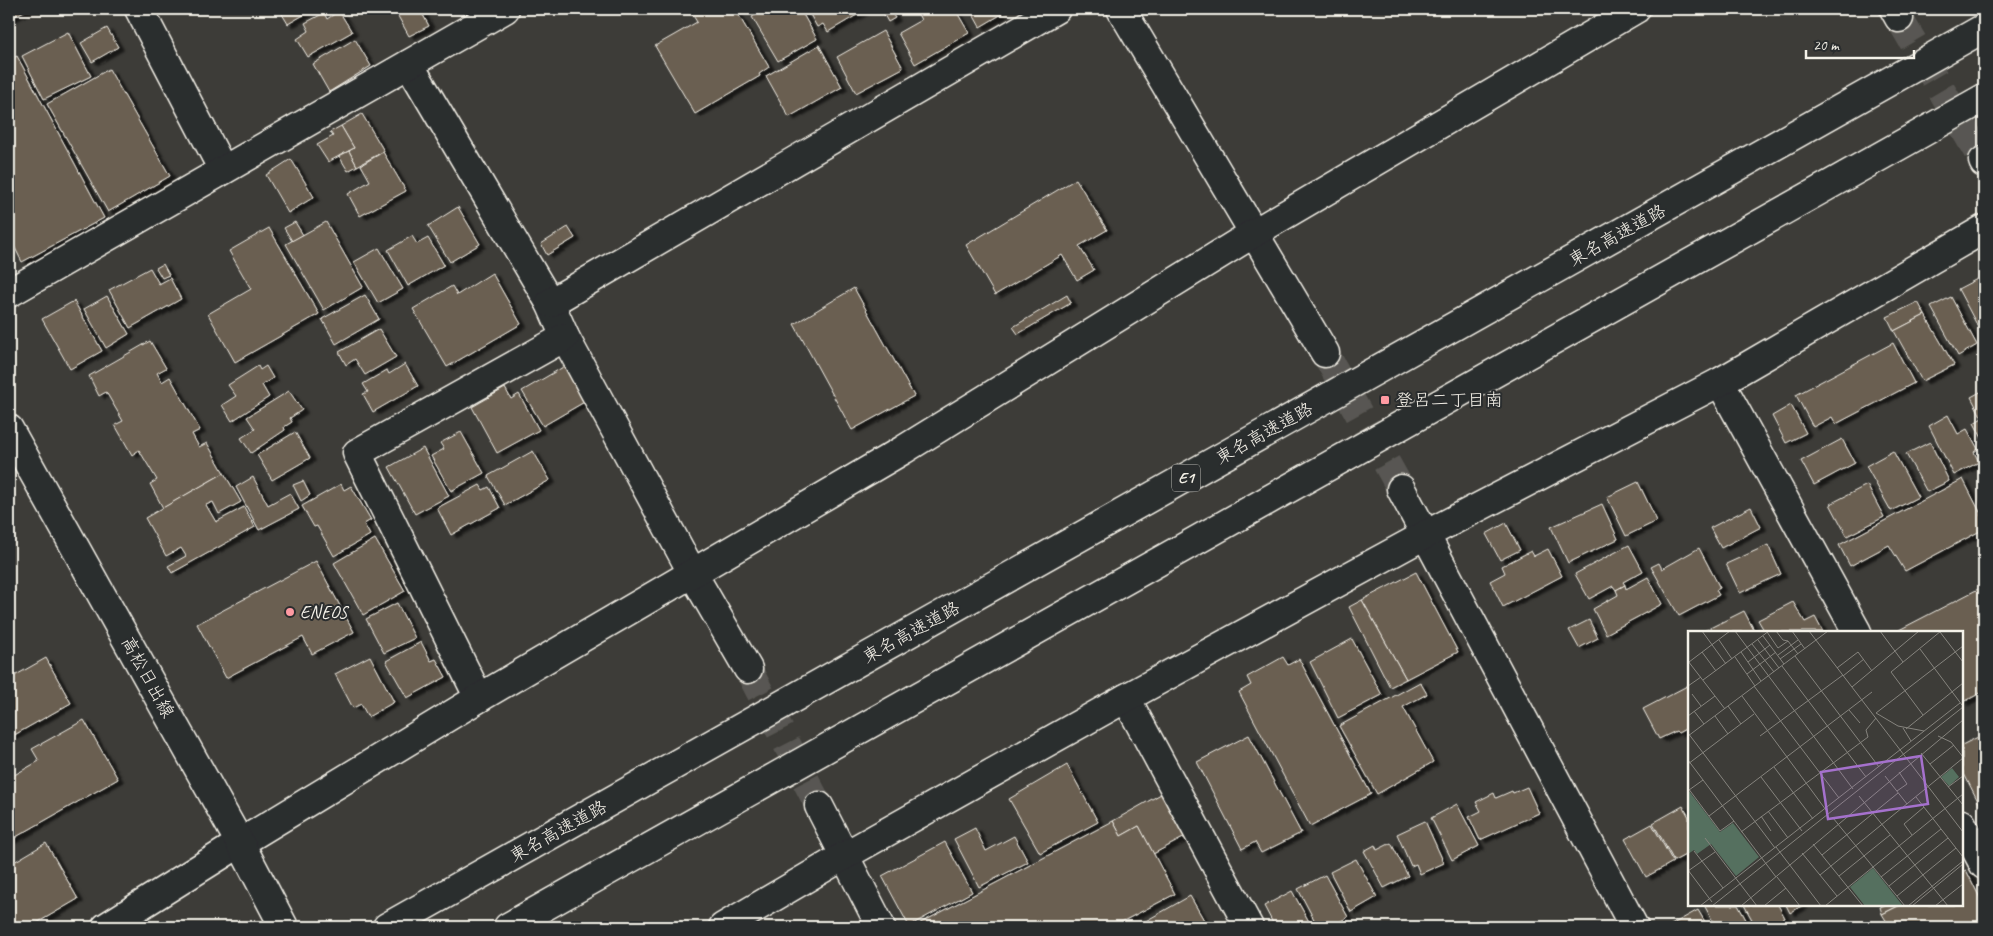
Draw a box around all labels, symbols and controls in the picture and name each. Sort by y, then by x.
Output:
scale bar [1806,28,1913,60]
text: 20 m [1813,36,1840,55]
street label: 東名高速道路 [1564,199,1670,271]
place label: 登呂二丁目南 [1395,389,1503,411]
marker: 登呂二丁目南 [1379,394,1391,406]
street label: 東名高速道路 [1211,397,1317,469]
road number: E1 [1172,464,1200,492]
street label: 東名高速道路 [858,596,964,668]
place label: ENEOS [300,601,350,623]
marker: ENEOS [284,606,296,618]
inset map [1688,631,1963,906]
street label: 高松日出線 [117,632,179,722]
street label: 東名高速道路 [505,795,611,867]

